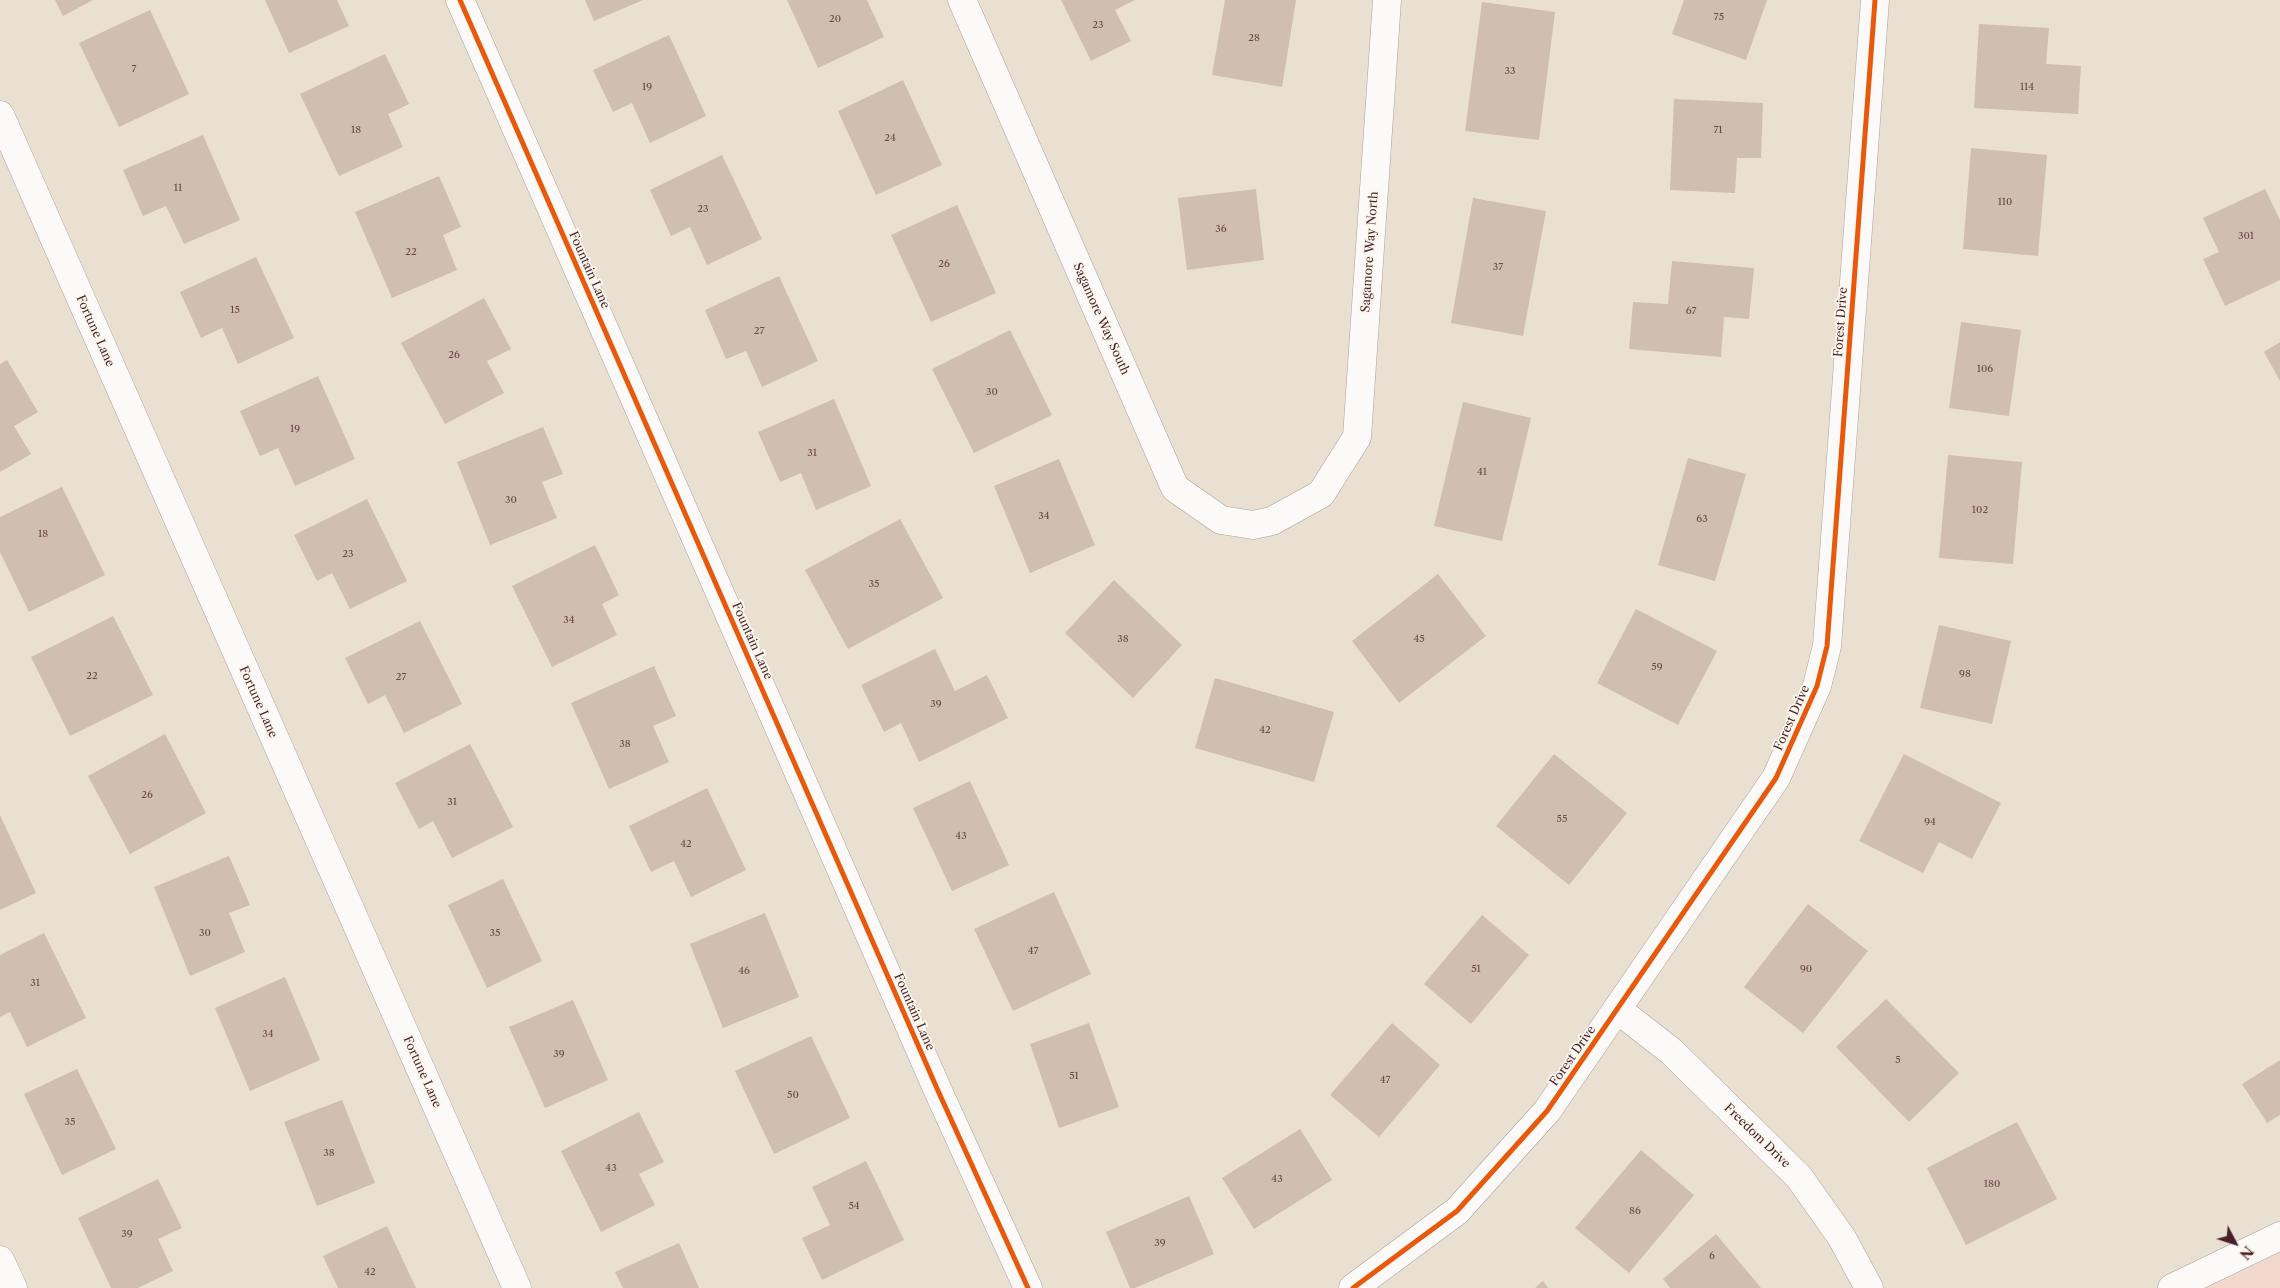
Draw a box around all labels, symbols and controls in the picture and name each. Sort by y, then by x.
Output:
house number: 75 [1714,11,1724,23]
house number: 20 [829,13,841,25]
house number: 23 [1092,19,1104,31]
house number: 28 [1248,32,1260,44]
house number: 7 [132,63,136,75]
house number: 33 [1504,65,1516,77]
house number: 19 [642,81,652,93]
house number: 114 [2020,81,2034,93]
house number: 18 [351,124,361,136]
house number: 71 [1713,124,1723,136]
house number: 24 [884,132,896,144]
house number: 11 [174,182,182,194]
street label: Sagamore Way North [1359,191,1381,313]
house number: 110 [1998,196,2012,208]
house number: 23 [697,203,709,215]
house number: 36 [1215,223,1227,235]
street label: Fountain Lane [566,229,612,311]
house number: 301 [2238,230,2254,242]
house number: 22 [405,246,417,258]
house number: 26 [938,258,950,270]
street label: Sagamore Way South [1070,261,1132,377]
house number: 37 [1493,261,1503,273]
street label: Forest Drive [1831,287,1851,357]
street label: Fortune Lane [73,293,117,369]
house number: 15 [230,304,240,316]
house number: 67 [1686,305,1696,317]
house number: 27 [754,325,764,337]
house number: 26 [448,349,460,361]
house number: 106 [1977,363,1993,375]
house number: 30 [986,386,998,398]
house number: 19 [290,423,300,435]
house number: 31 [807,447,817,459]
house number: 41 [1477,466,1487,478]
house number: 30 [505,494,517,506]
house number: 102 [1972,504,1988,516]
house number: 34 [1038,510,1050,522]
house number: 63 [1696,513,1708,525]
house number: 18 [38,528,48,540]
house number: 23 [342,548,354,560]
house number: 35 [869,578,879,590]
street label: Fountain Lane [729,600,775,682]
house number: 34 [563,614,575,626]
house number: 38 [1117,633,1129,645]
house number: 45 [1413,633,1425,645]
house number: 59 [1651,661,1663,673]
street label: Fortune Lane [236,664,280,740]
house number: 98 [1959,668,1971,680]
house number: 22 [86,670,98,682]
house number: 27 [396,671,406,683]
street label: Forest Drive [1771,683,1813,753]
house number: 39 [930,698,942,710]
house number: 42 [1259,724,1271,736]
house number: 38 [619,738,631,750]
house number: 26 [141,789,153,801]
house number: 31 [447,796,457,808]
house number: 55 [1557,813,1567,825]
house number: 94 [1924,816,1936,828]
house number: 43 [955,830,967,842]
house number: 42 [680,838,692,850]
house number: 30 [199,927,211,939]
house number: 35 [490,927,500,939]
house number: 47 [1028,945,1038,957]
house number: 51 [1471,963,1481,975]
house number: 90 [1800,963,1812,975]
house number: 46 [738,965,750,977]
street label: Fountain Lane [891,971,937,1053]
house number: 31 [30,977,40,989]
street label: Forest Drive [1547,1023,1599,1089]
house number: 34 [262,1028,274,1040]
street label: Fortune Lane [400,1034,444,1110]
house number: 39 [553,1048,565,1060]
house number: 5 [1895,1054,1901,1066]
house number: 51 [1069,1070,1079,1082]
house number: 47 [1380,1074,1390,1086]
house number: 50 [787,1089,799,1101]
street label: Freedom Drive [1721,1101,1793,1171]
house number: 35 [65,1116,75,1128]
house number: 38 [323,1147,335,1159]
house number: 43 [605,1162,617,1174]
house number: 43 [1271,1173,1283,1185]
house number: 180 [1984,1178,2000,1190]
house number: 54 [848,1200,860,1212]
house number: 86 [1629,1205,1641,1217]
north arrow [2210,1218,2260,1268]
house number: 39 [121,1228,133,1240]
house number: 39 [1154,1237,1166,1249]
text: N [2236,1242,2257,1263]
house number: 6 [1709,1250,1715,1262]
house number: 42 [364,1266,376,1278]

